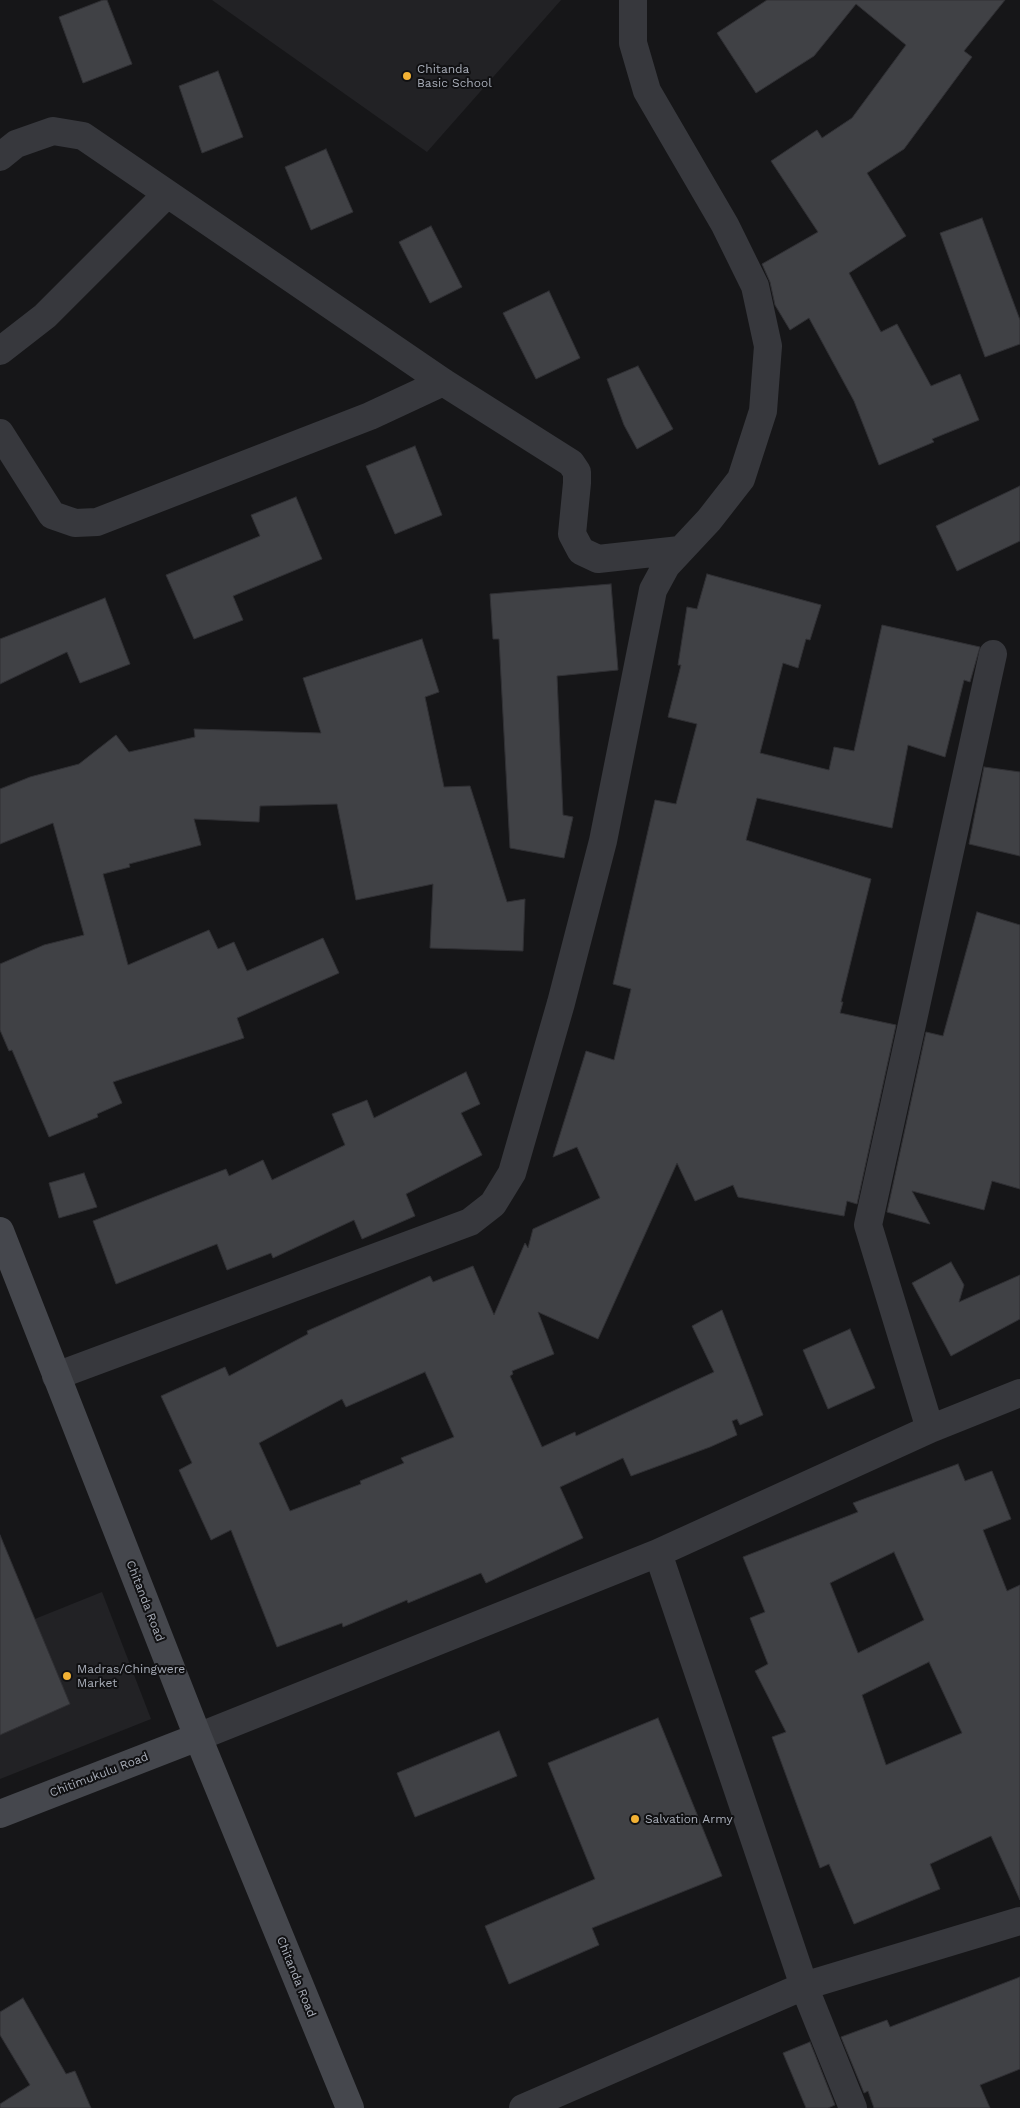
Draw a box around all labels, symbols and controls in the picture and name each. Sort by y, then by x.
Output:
place label: Chitanda Basic School [417,62,492,90]
marker: Chitanda Basic School [401,70,413,82]
street label: Chitanda Road [123,1558,167,1644]
place label: Madras/Chingwere Market [77,1662,185,1690]
marker: Madras/Chingwere Market [61,1670,73,1682]
street label: Chitimukulu Road [48,1750,150,1800]
place label: Salvation Army [645,1812,733,1826]
marker: Salvation Army [629,1813,641,1825]
street label: Chitanda Road [273,1935,319,2019]

